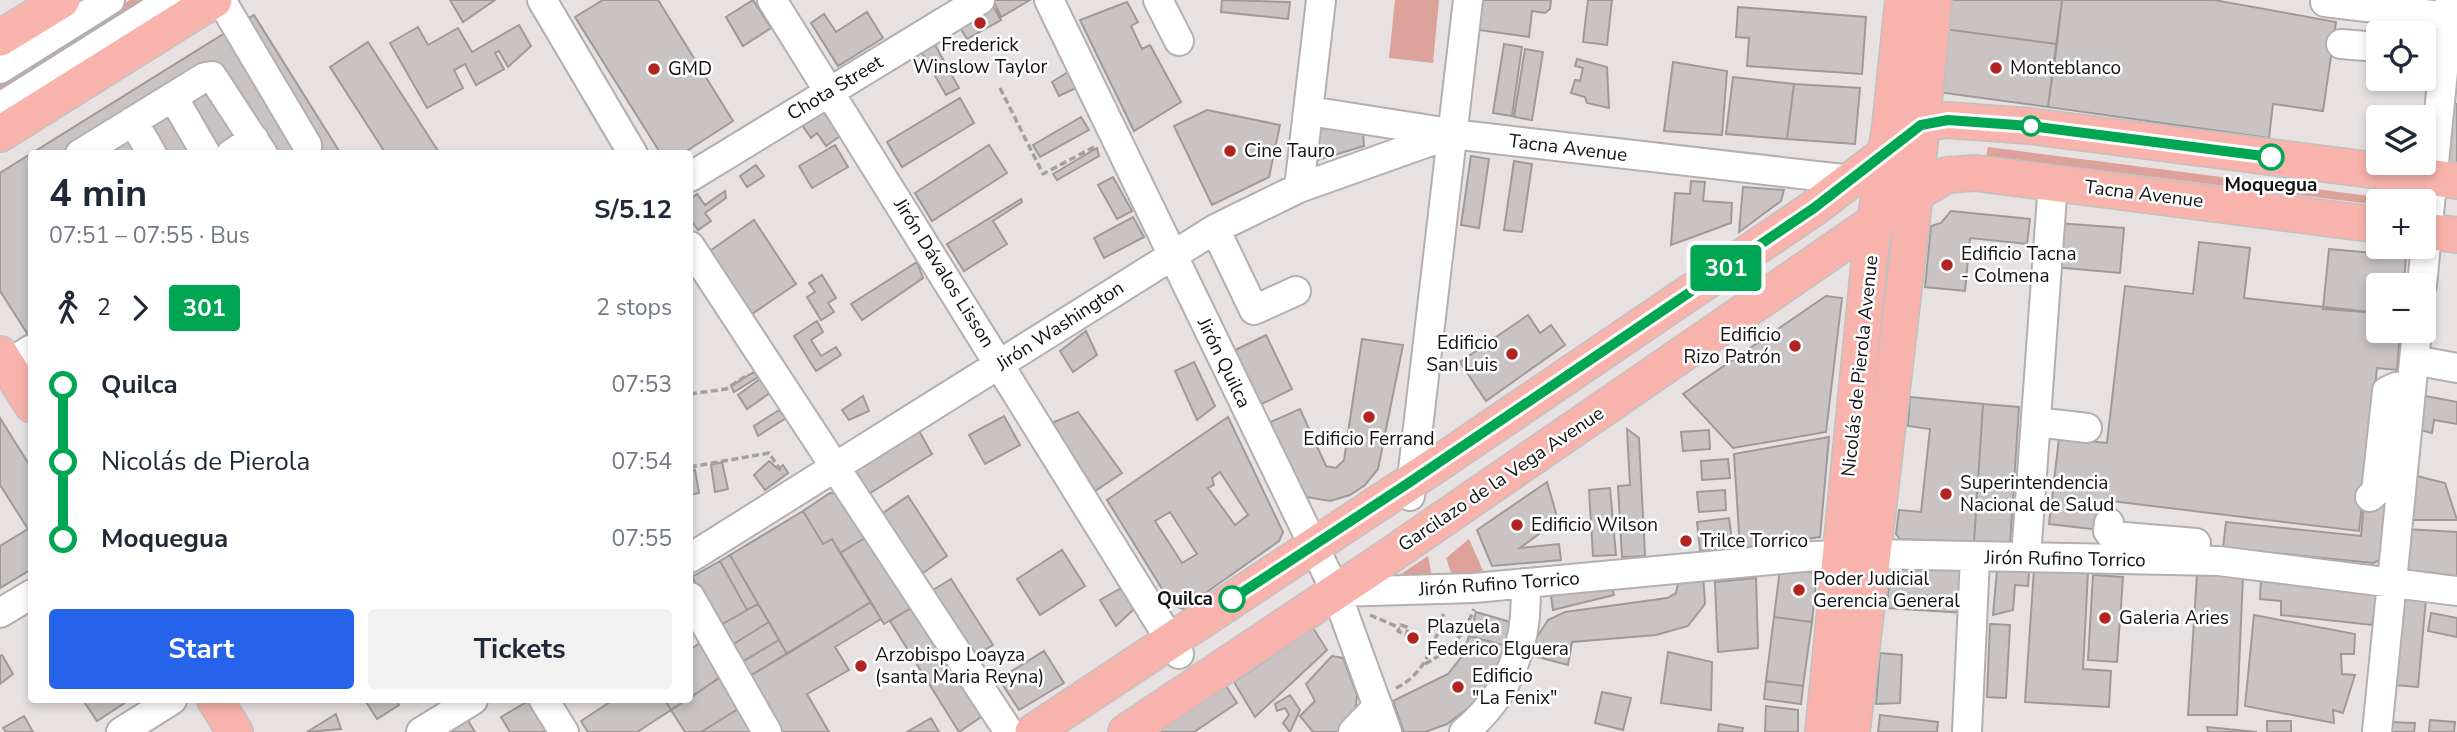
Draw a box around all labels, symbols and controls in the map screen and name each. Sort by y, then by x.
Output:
marker: Frederick Winslow Taylor [972,15,988,31]
map controls [2366,21,2436,343]
button: locate [2366,21,2436,91]
place label: Frederick Winslow Taylor [913,32,1048,80]
street label: Chota Street [782,49,888,127]
place label: Monteblanco [2010,55,2121,81]
place label: GMD [668,56,712,82]
marker: Monteblanco [1988,60,2004,76]
marker: GMD [646,61,662,77]
button: layers [2366,105,2436,175]
unlabelled marker [2021,116,2041,136]
street label: Tacna Avenue [1507,128,1629,168]
place label: Cine Tauro [1244,138,1335,164]
marker: Cine Tauro [1222,143,1238,159]
marker: Moquegua [2258,144,2284,170]
text: 4 min [49,168,147,219]
place label: Moquegua [2224,172,2318,198]
street label: Tacna Avenue [2083,174,2205,214]
button: + [2366,189,2436,259]
text: S/5.12 [594,192,672,227]
street label: Jirón Dávalos Lisson [887,192,1001,353]
text: 07:51 – 07:55 · Bus [49,220,250,251]
place label: Edificio Tacna - Colmena [1961,241,2076,289]
line badge: 301 [1686,245,1766,291]
text: 301 [1704,252,1748,284]
street label: Nicolás de Pierola Avenue [1835,254,1885,478]
marker: Edificio Tacna - Colmena [1939,257,1955,273]
button: − [2366,273,2436,343]
street label: Jirón Washington [990,275,1129,378]
icon: walk [49,289,87,327]
icon: forward [121,289,159,327]
text: 2 [97,292,111,323]
text: 301 [183,292,226,324]
text: 2 stops [596,292,672,323]
street label: Jirón Quilca [1191,313,1257,412]
place label: Edificio Rizo Patrón [1684,322,1781,370]
place label: Edificio San Luis [1426,330,1498,378]
marker: Edificio Rizo Patrón [1787,338,1803,354]
marker: Edificio San Luis [1504,346,1520,362]
text: Quilca [101,367,178,402]
text: 07:53 [612,369,672,400]
street label: Garcilazo de la Vega Avenue [1393,400,1609,558]
marker: Edificio Ferrand [1361,409,1377,425]
place label: Edificio Ferrand [1303,426,1435,452]
text: Nicolás de Pierola [101,444,310,479]
text: 07:54 [612,446,672,477]
place label: Superintendencia Nacional de Salud [1960,470,2114,518]
marker: Superintendencia Nacional de Salud [1938,486,1954,502]
place label: Edificio Wilson [1531,512,1658,538]
marker: Edificio Wilson [1509,517,1525,533]
text: Moquegua [101,521,228,556]
text: 07:55 [612,523,672,554]
place label: Trilce Torrico [1700,528,1808,554]
marker: Trilce Torrico [1678,533,1694,549]
street label: Jirón Rufino Torrico [1983,545,2146,573]
street label: Jirón Rufino Torrico [1417,565,1580,603]
place label: Poder Judicial Gerencia General [1813,566,1960,614]
marker: Poder Judicial Gerencia General [1791,582,1807,598]
place label: Quilca [1157,586,1213,612]
marker: Quilca [1219,586,1245,612]
place label: Galeria Aries [2119,605,2229,631]
button: Start [49,609,354,689]
button: Tickets [368,609,672,689]
marker: Galeria Aries [2097,610,2113,626]
place label: Plazuela Federico Elguera [1427,614,1569,662]
marker: Plazuela Federico Elguera [1405,630,1421,646]
place label: Arzobispo Loayza (santa Maria Reyna) [875,642,1044,690]
marker: Arzobispo Loayza (santa Maria Reyna) [853,658,869,674]
place label: Edificio "La Fenix" [1472,663,1557,711]
marker: Edificio "La Fenix" [1450,679,1466,695]

